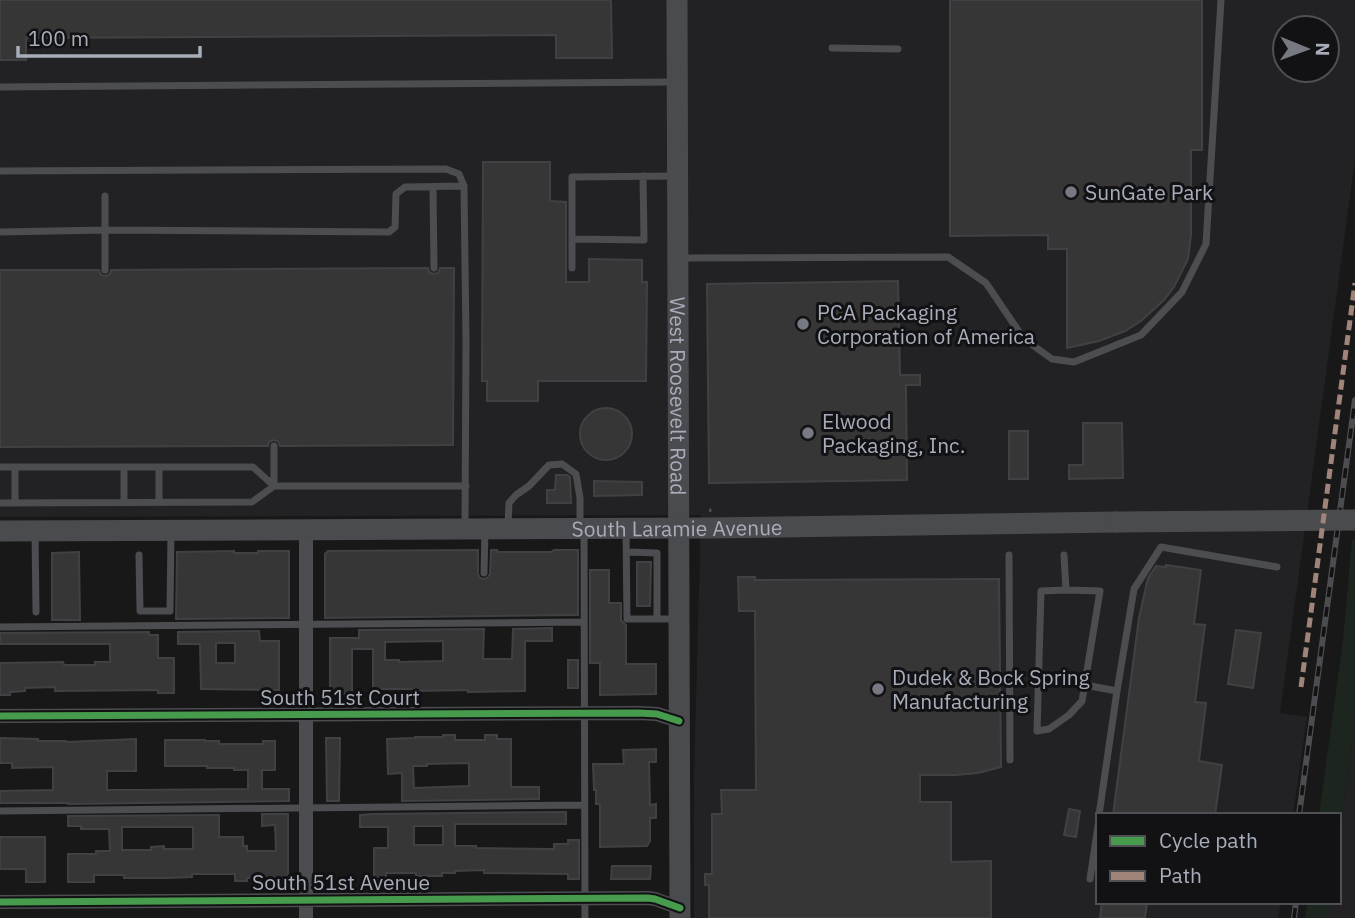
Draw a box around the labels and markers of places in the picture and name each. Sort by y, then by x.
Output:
place label: SunGate Park [1085,178,1213,206]
marker: SunGate Park [1063,184,1079,200]
place label: PCA Packaging Corporation of America [817,298,1035,350]
marker: PCA Packaging Corporation of America [795,316,811,332]
place label: Elwood Packaging, Inc. [822,407,965,459]
marker: Elwood Packaging, Inc. [800,425,816,441]
place label: Dudek & Bock Spring Manufacturing [892,663,1090,715]
marker: Dudek & Bock Spring Manufacturing [870,681,886,697]

